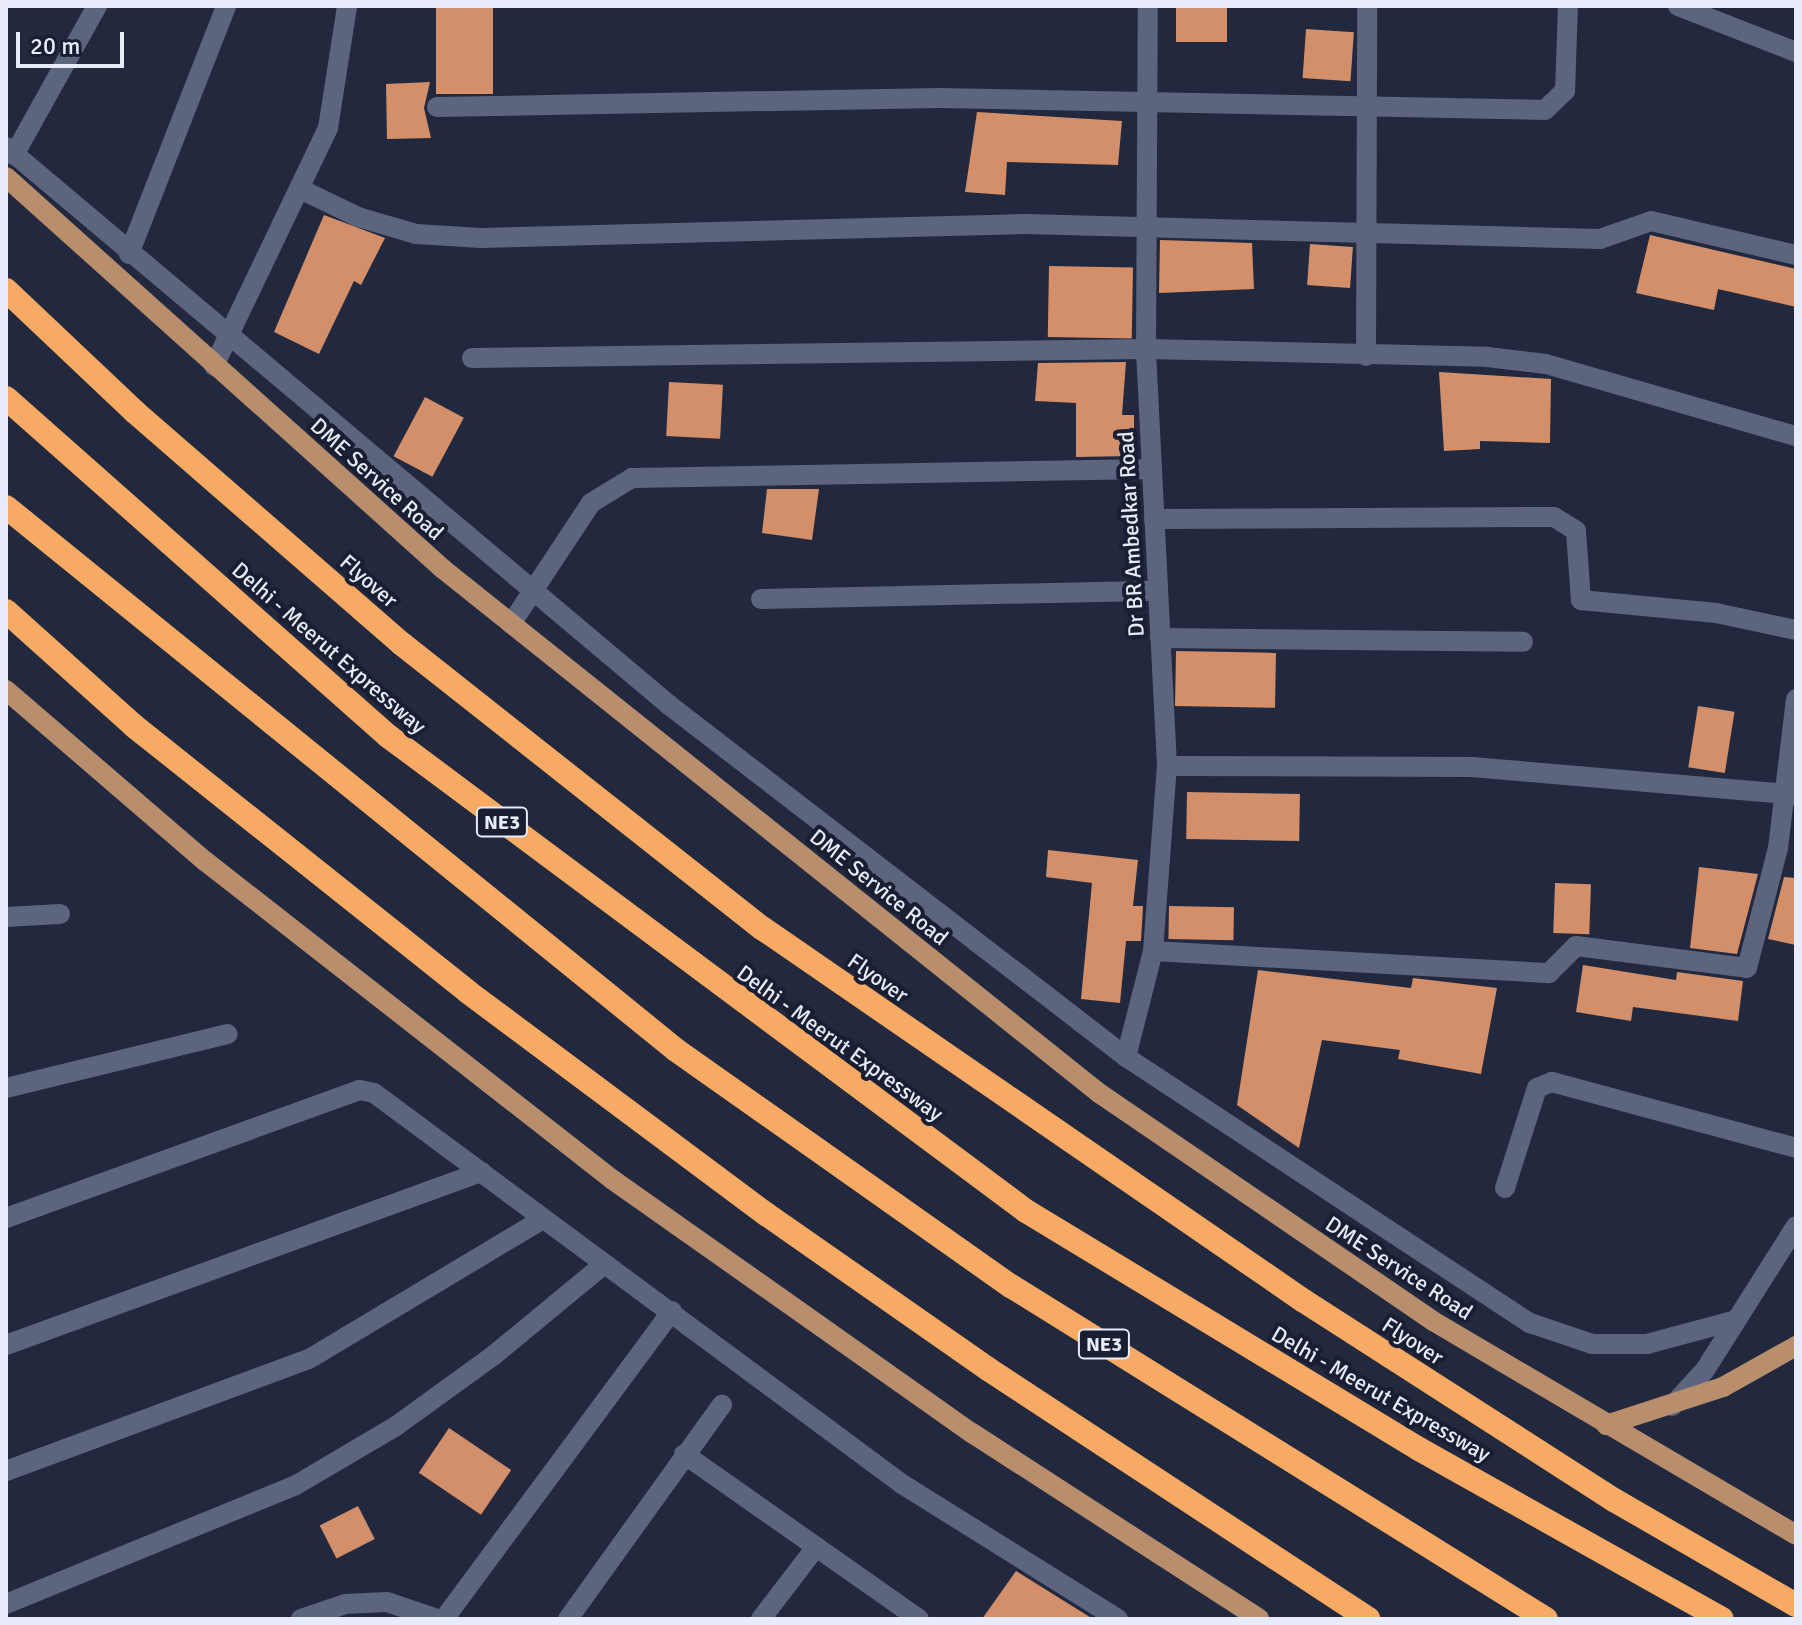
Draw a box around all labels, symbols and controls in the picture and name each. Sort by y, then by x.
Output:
scale bar [20,16,128,66]
text: 20 m [30,31,80,61]
street label: DME Service Road [305,412,449,546]
street label: Dr BR Ambedkar Road [1112,430,1150,638]
street label: Flyover [335,549,403,613]
street label: Delhi - Meerut Expressway [227,557,431,739]
road number: NE3 [474,806,530,838]
street label: DME Service Road [805,823,953,951]
street label: Flyover [843,948,913,1008]
street label: Delhi - Meerut Expressway [732,959,948,1127]
street label: DME Service Road [1320,1211,1478,1325]
street label: Flyover [1377,1311,1449,1371]
street label: Delhi - Meerut Expressway [1267,1320,1495,1468]
road number: NE3 [1076,1328,1132,1360]

